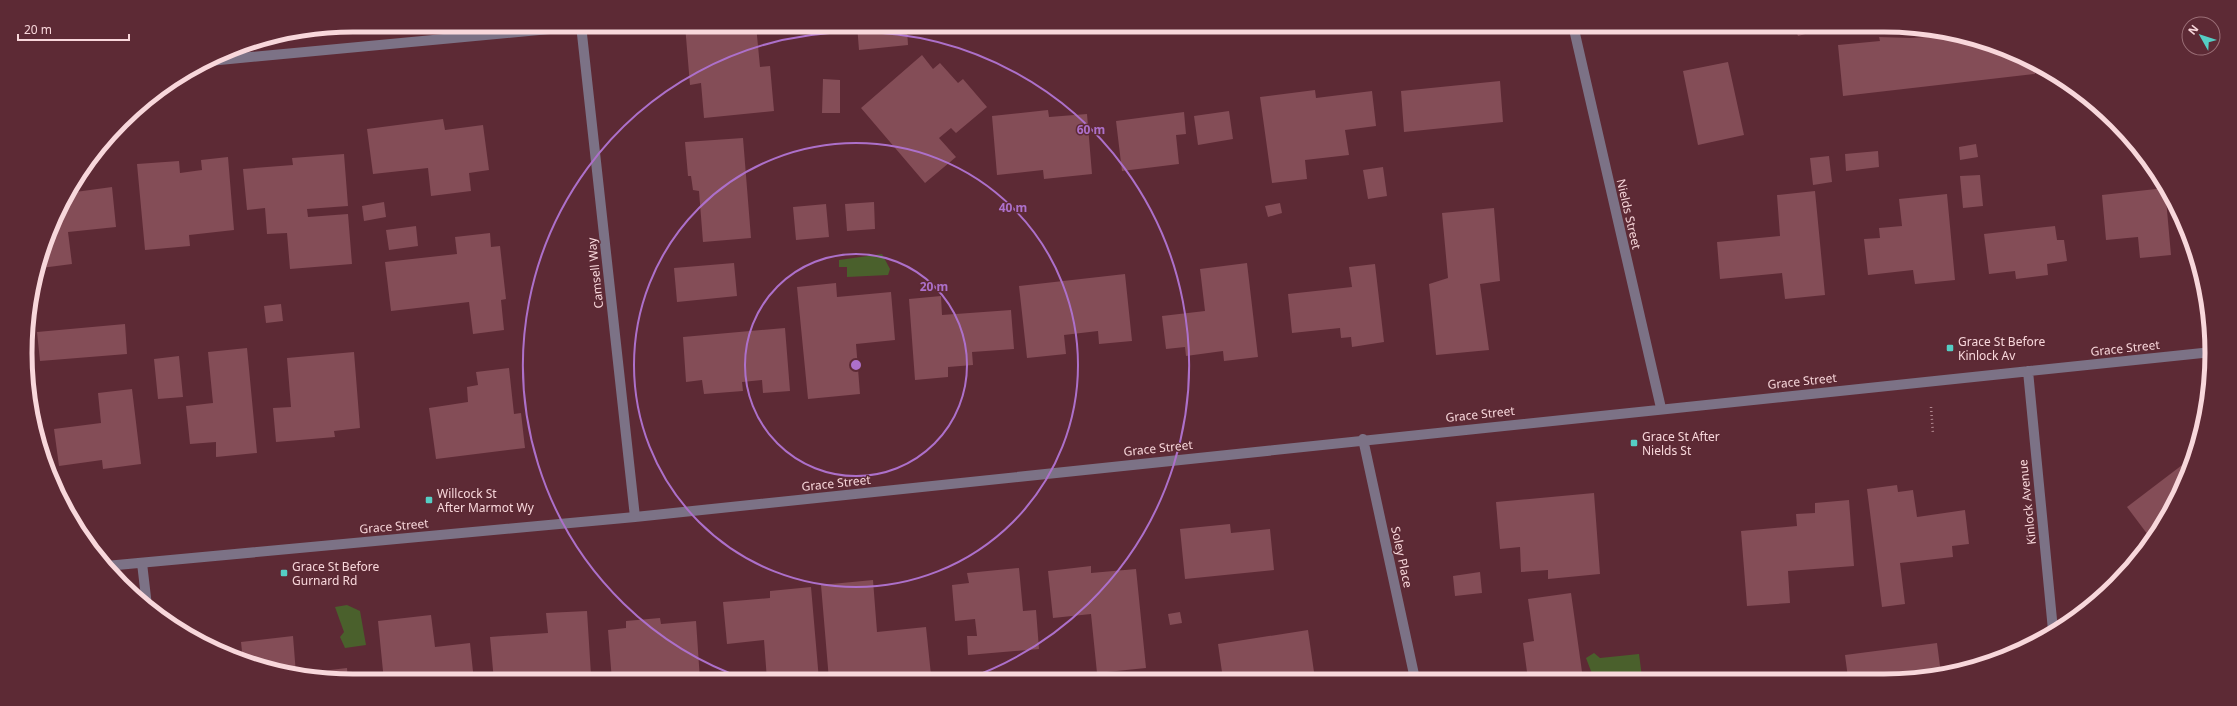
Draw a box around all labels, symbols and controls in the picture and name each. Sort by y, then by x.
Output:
scale bar [18,16,129,42]
north arrow [2181,16,2221,56]
text: 20 m [24,21,52,38]
text: N [2184,21,2201,38]
text: 60 m [1077,121,1105,138]
street label: Nields Street [1613,177,1646,252]
text: 40 m [999,199,1027,216]
street label: Camsell Way [583,236,607,309]
text: 20 m [920,278,948,295]
place label: Grace St Before Kinlock Av [1958,333,2046,364]
street label: Grace Street [2090,336,2161,360]
marker: Grace St Before Kinlock Av [1945,343,1955,353]
centre of rings [849,358,863,372]
street label: Grace Street [1767,369,1838,393]
street label: Grace Street [1445,402,1516,426]
place label: Grace St After Nields St [1642,428,1720,459]
street label: Grace Street [1123,436,1194,460]
marker: Grace St After Nields St [1629,438,1639,448]
street label: Kinlock Avenue [2014,458,2040,546]
street label: Grace Street [801,471,872,495]
place label: Willcock St After Marmot Wy [437,485,535,516]
marker: Willcock St After Marmot Wy [424,495,434,505]
street label: Grace Street [359,514,430,537]
street label: Soley Place [1387,525,1417,589]
place label: Grace St Before Gurnard Rd [292,558,380,589]
marker: Grace St Before Gurnard Rd [279,568,289,578]

